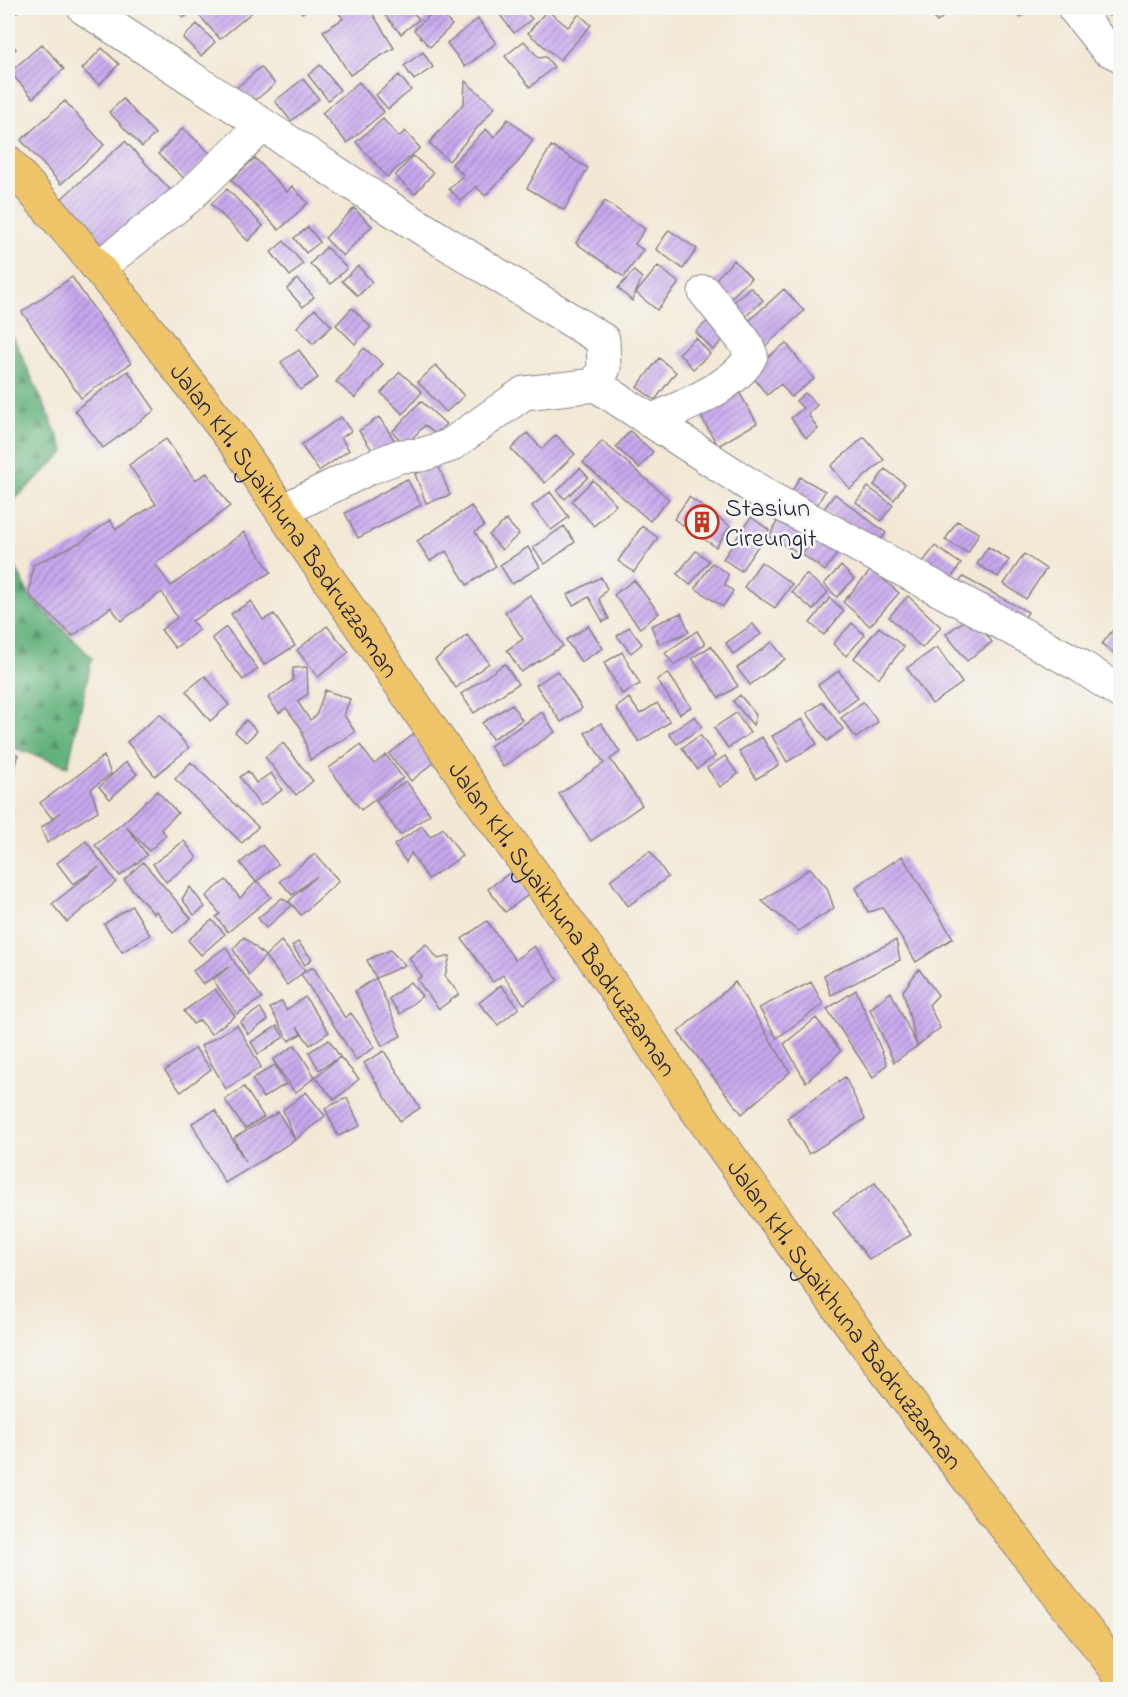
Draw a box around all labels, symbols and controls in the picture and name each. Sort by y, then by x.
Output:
street label: Jalan KH. Syaikhuna Badruzzaman [158,356,407,687]
place label: Stasiun Cireungit [725,491,817,559]
building icon: Stasiun Cireungit [684,504,720,540]
street label: Jalan KH. Syaikhuna Badruzzaman [437,755,685,1085]
street label: Jalan KH. Syaikhuna Badruzzaman [716,1152,970,1479]

